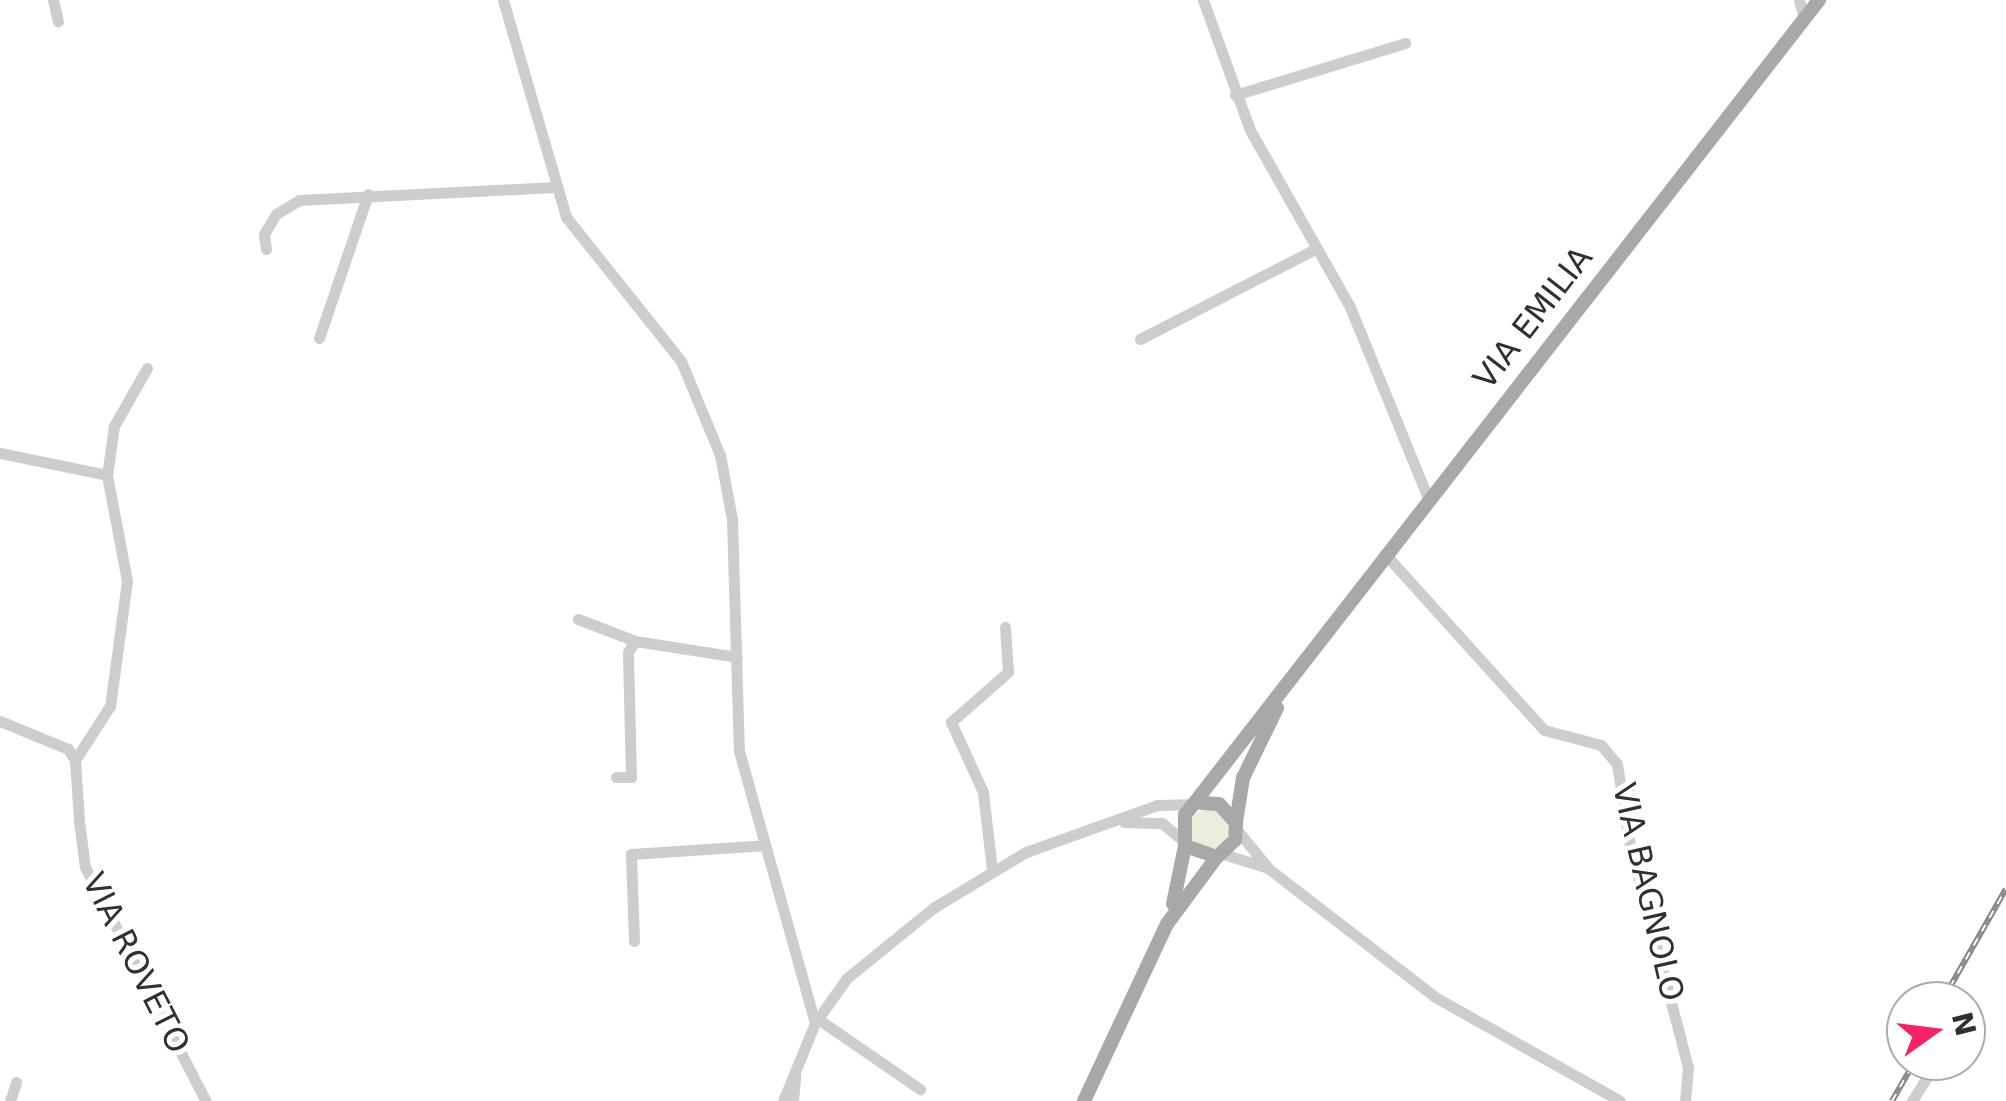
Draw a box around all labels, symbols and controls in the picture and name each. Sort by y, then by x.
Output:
street label: VIA EMILIA [1466,239,1600,397]
street label: VIA BAGNOLO [1604,779,1692,1005]
street label: VIA ROVETO [74,866,198,1060]
north arrow [1886,981,1986,1081]
text: N [1945,1009,1982,1039]

